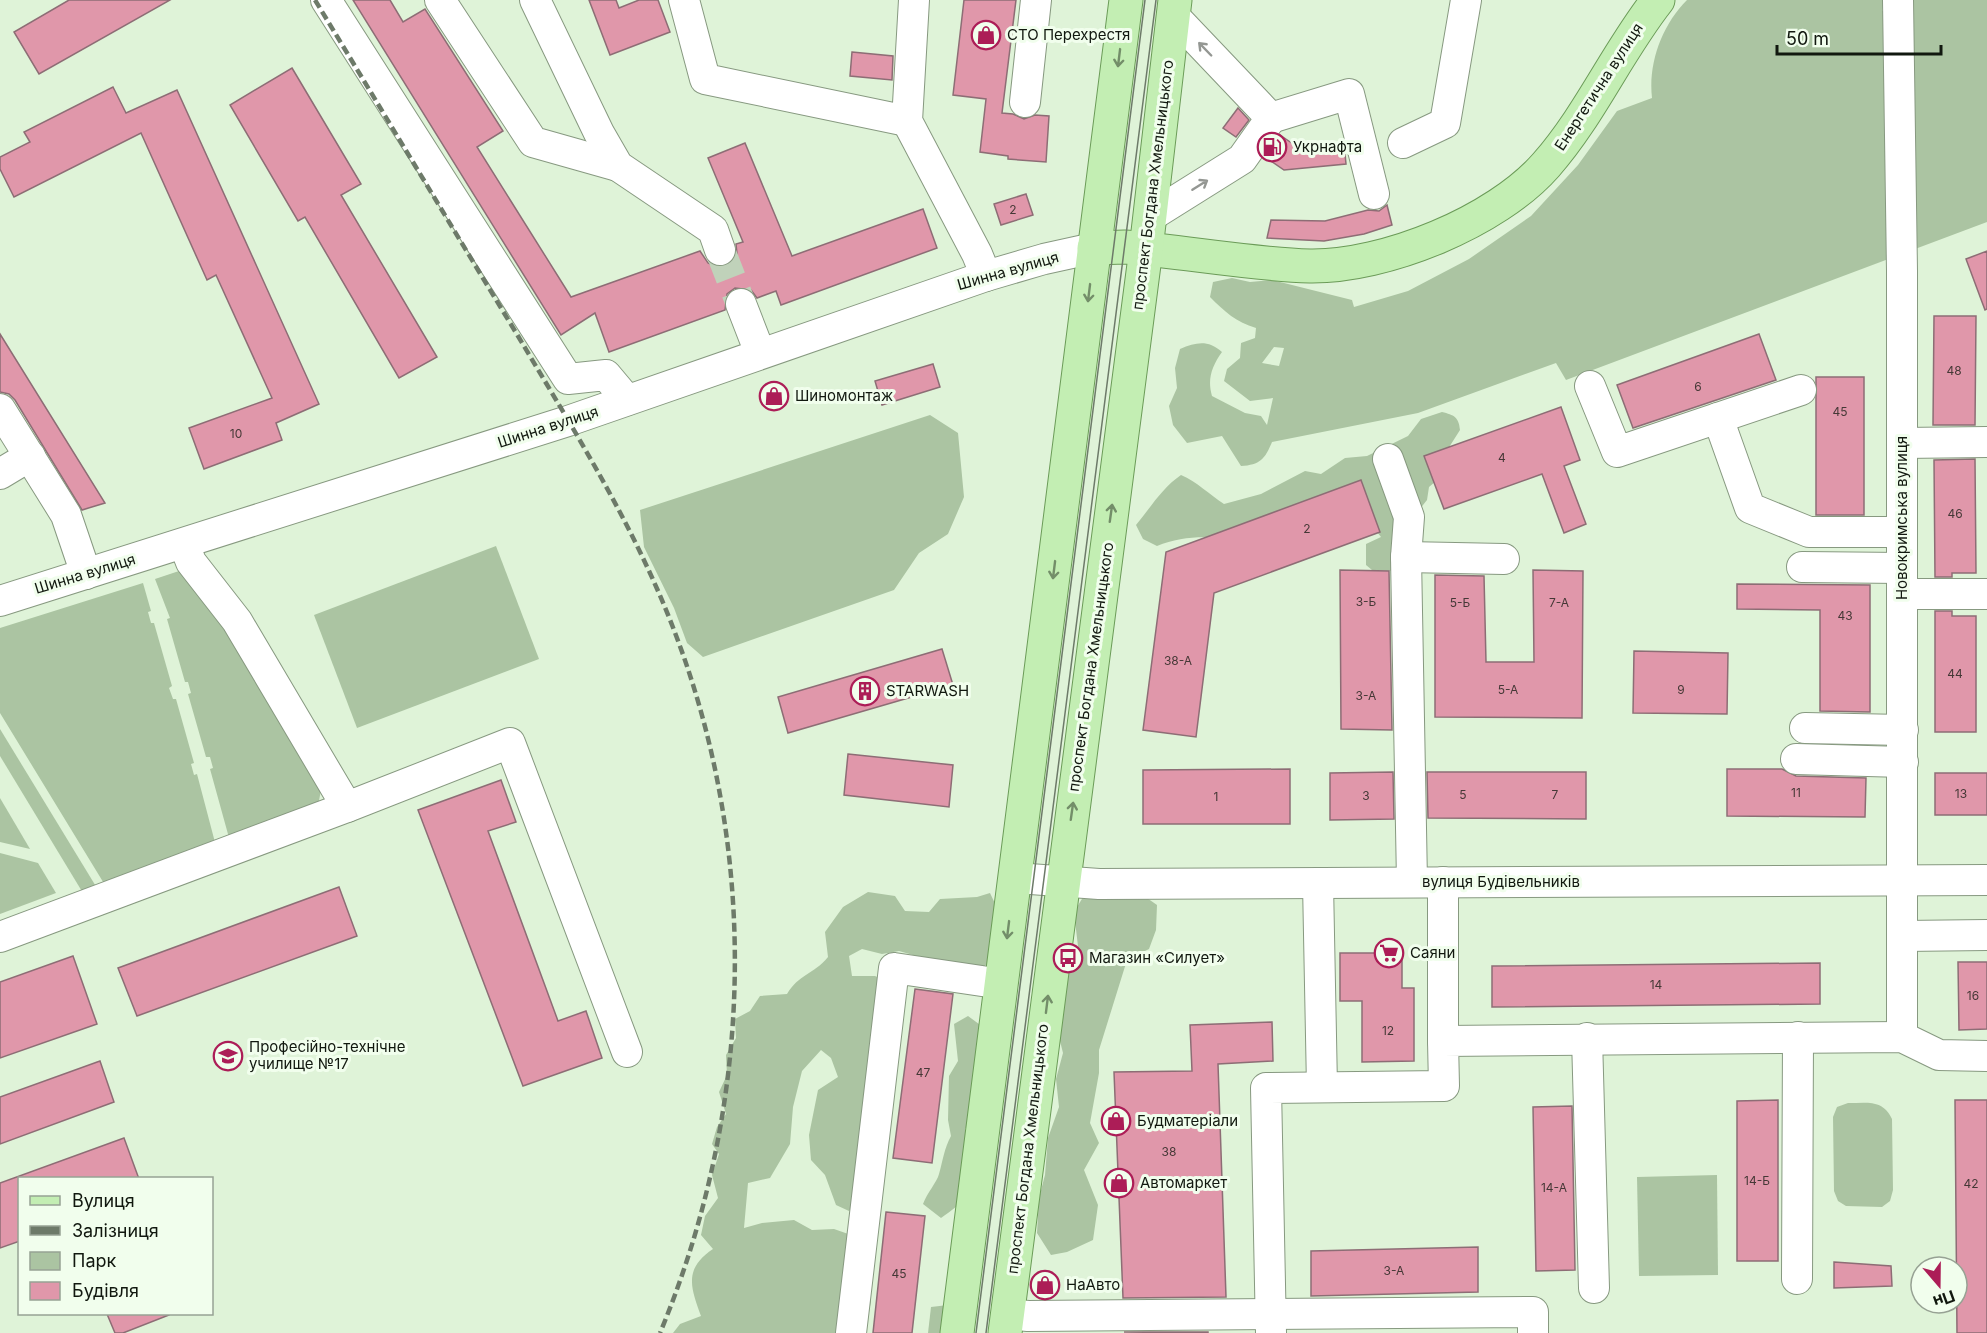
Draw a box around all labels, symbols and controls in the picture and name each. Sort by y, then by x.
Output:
scale bar [1777,18,1940,56]
shop icon: СТО Перехрестя [970,19,1002,51]
street label: Енергетична вулиця [1550,19,1647,154]
place label: СТО Перехрестя [1007,25,1130,44]
text: 50 m [1786,28,1829,49]
one-way arrow [1197,41,1212,56]
one-way arrow [1113,48,1124,67]
street label: проспект Богдана Хмельницького [1128,59,1177,311]
fuel station icon: Укрнафта [1256,131,1288,163]
place label: Укрнафта [1293,137,1362,156]
one-way arrow [1192,178,1209,191]
house number: 2 [1009,202,1017,217]
street label: Шинна вулиця [955,247,1061,294]
one-way arrow [1083,283,1094,302]
house number: 48 [1946,363,1962,378]
house number: 6 [1694,379,1702,394]
shop icon: Шиномонтаж [758,380,790,412]
place label: Шиномонтаж [795,386,893,405]
street label: Шинна вулиця [495,401,601,452]
house number: 45 [1832,404,1848,419]
house number: 10 [230,426,242,441]
street label: Новокримська вулиця [1892,436,1911,600]
house number: 4 [1498,450,1506,465]
one-way arrow [1106,504,1117,524]
house number: 46 [1947,506,1963,521]
house number: 2 [1303,521,1311,536]
street label: проспект Богдана Хмельницького [1064,541,1117,793]
street label: Шинна вулиця [32,549,138,598]
one-way arrow [1048,559,1059,579]
house number: 3-Б [1356,594,1377,609]
house number: 5-Б [1450,595,1471,610]
house number: 7-А [1549,595,1569,610]
house number: 43 [1837,608,1853,623]
house number: 38-А [1164,653,1192,668]
house number: 44 [1947,666,1963,681]
building icon: STARWASH [849,675,881,707]
place label: STARWASH [886,681,969,700]
house number: 5-А [1498,682,1518,697]
house number: 9 [1677,682,1685,697]
house number: 3-А [1356,688,1376,703]
house number: 11 [1791,785,1801,800]
house number: 13 [1955,786,1967,801]
house number: 5 [1459,787,1467,802]
house number: 7 [1552,787,1559,802]
house number: 3 [1362,788,1370,803]
house number: 1 [1214,789,1218,804]
one-way arrow [1066,801,1077,821]
street label: вулиця Будівельників [1422,872,1580,891]
one-way arrow [1003,920,1014,939]
supermarket icon: Саяни [1373,937,1405,969]
bus stop icon: Магазин «Силует» [1052,942,1084,974]
place label: Саяни [1410,943,1455,962]
place label: Магазин «Силует» [1089,948,1225,967]
house number: 14 [1650,977,1663,992]
house number: 16 [1967,988,1979,1003]
one-way arrow [1042,995,1053,1015]
street label: проспект Богдана Хмельницького [1003,1023,1052,1275]
house number: 12 [1382,1023,1394,1038]
place label: Професійно-технічне училище №17 [249,1037,405,1073]
school or university icon: Професійно-технічне училище №17 [212,1040,244,1072]
house number: 47 [916,1065,930,1080]
shop icon: Будматеріали [1100,1105,1132,1137]
place label: Будматеріали [1137,1111,1238,1130]
house number: 38 [1162,1144,1176,1159]
shop icon: Автомаркет [1103,1167,1135,1199]
place label: Автомаркет [1140,1173,1227,1192]
house number: 14-Б [1744,1173,1770,1188]
house number: 42 [1963,1176,1979,1191]
legend [18,1177,213,1315]
house number: 14-А [1541,1180,1567,1195]
text: Вулиця [72,1190,135,1211]
text: Залізниця [72,1220,159,1241]
text: Парк [72,1250,117,1271]
north arrow [1909,1255,1969,1315]
house number: 3-А [1384,1263,1404,1278]
house number: 45 [891,1266,907,1281]
shop icon: НаАвто [1029,1269,1061,1301]
place label: НаАвто [1066,1275,1120,1294]
text: Будівля [72,1280,139,1301]
text: Пн [1930,1286,1958,1312]

